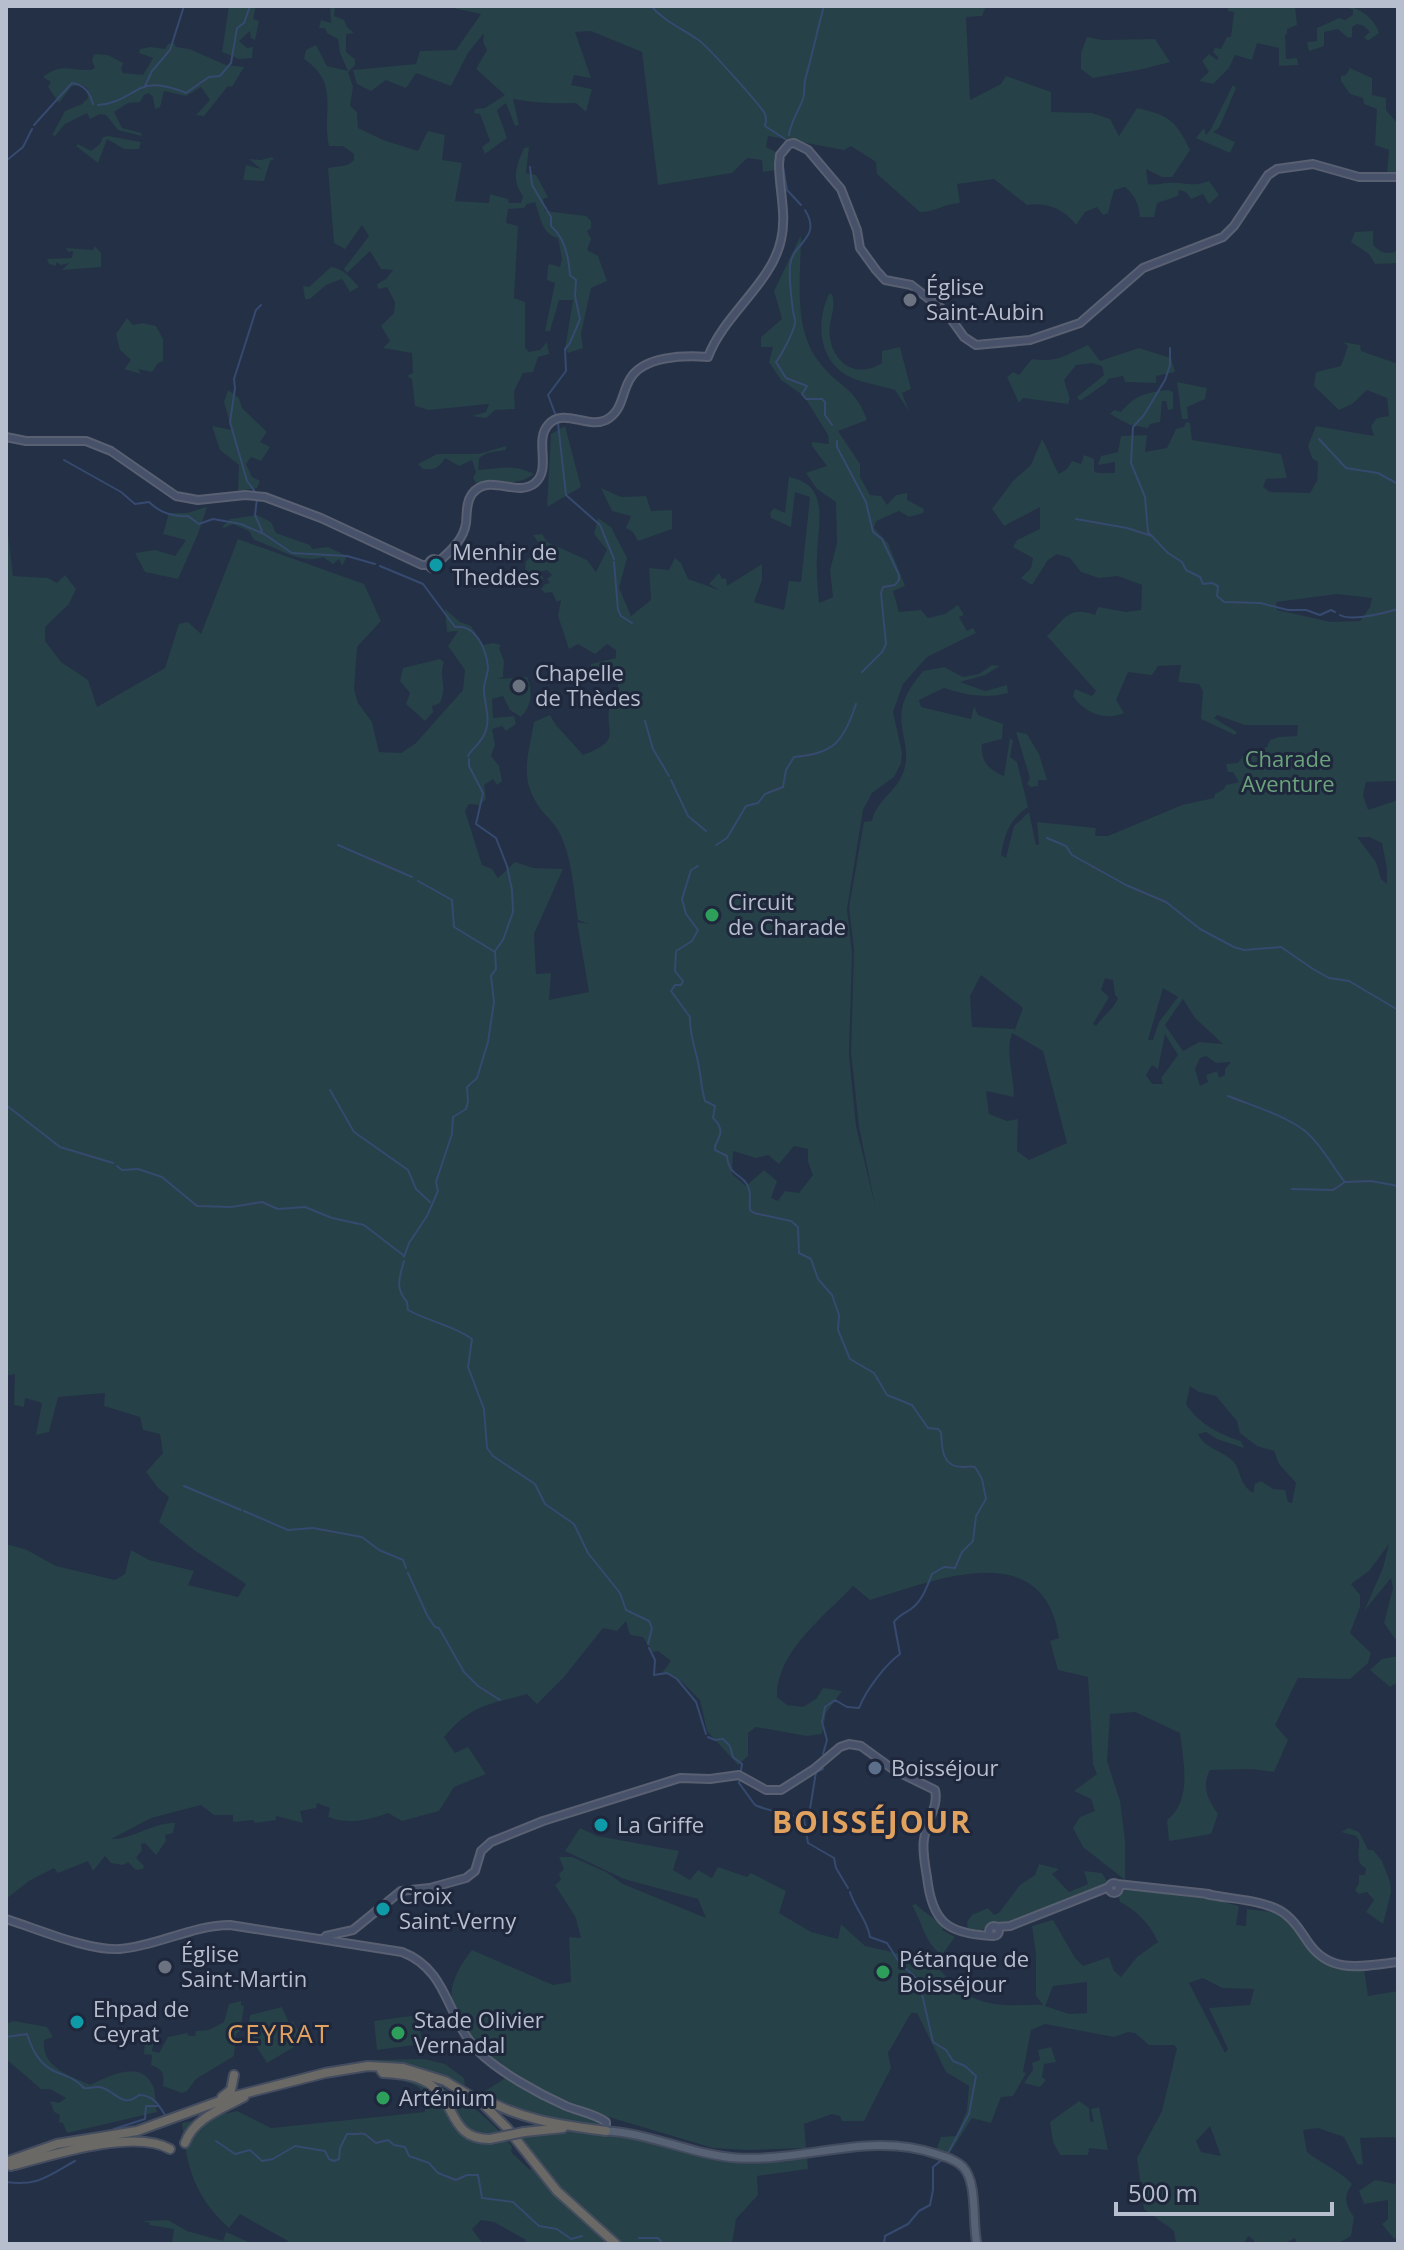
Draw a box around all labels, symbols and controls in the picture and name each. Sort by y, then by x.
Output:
place label: Église Saint-Aubin [926,271,1044,326]
marker: Église Saint-Aubin [901,291,919,309]
place label: Menhir de Theddes [452,536,557,591]
marker: Menhir de Theddes [427,556,445,574]
place label: Chapelle de Thèdes [535,657,641,712]
marker: Chapelle de Thèdes [510,677,528,695]
park label: Charade Aventure [1241,743,1335,798]
place label: Circuit de Charade [728,886,846,941]
marker: Circuit de Charade [703,906,721,924]
place label: Boisséjour [891,1752,999,1782]
marker: Boisséjour [866,1759,884,1777]
district label: BOISSÉJOUR [772,1801,972,1842]
place label: La Griffe [617,1809,704,1839]
marker: La Griffe [592,1816,610,1834]
place label: Croix Saint-Verny [399,1880,517,1935]
marker: Croix Saint-Verny [374,1900,392,1918]
place label: Église Saint-Martin [181,1938,307,1993]
place label: Pétanque de Boisséjour [899,1943,1029,1998]
marker: Église Saint-Martin [156,1958,174,1976]
marker: Pétanque de Boisséjour [874,1963,892,1981]
place label: Ehpad de Ceyrat [93,1993,189,2048]
place label: Stade Olivier Vernadal [414,2004,544,2059]
marker: Ehpad de Ceyrat [68,2013,86,2031]
district label: CEYRAT [227,2015,331,2051]
marker: Stade Olivier Vernadal [389,2024,407,2042]
place label: Arténium [399,2082,495,2112]
marker: Arténium [374,2089,392,2107]
scale bar [1116,2166,1332,2216]
text: 500 m [1128,2176,1198,2209]

